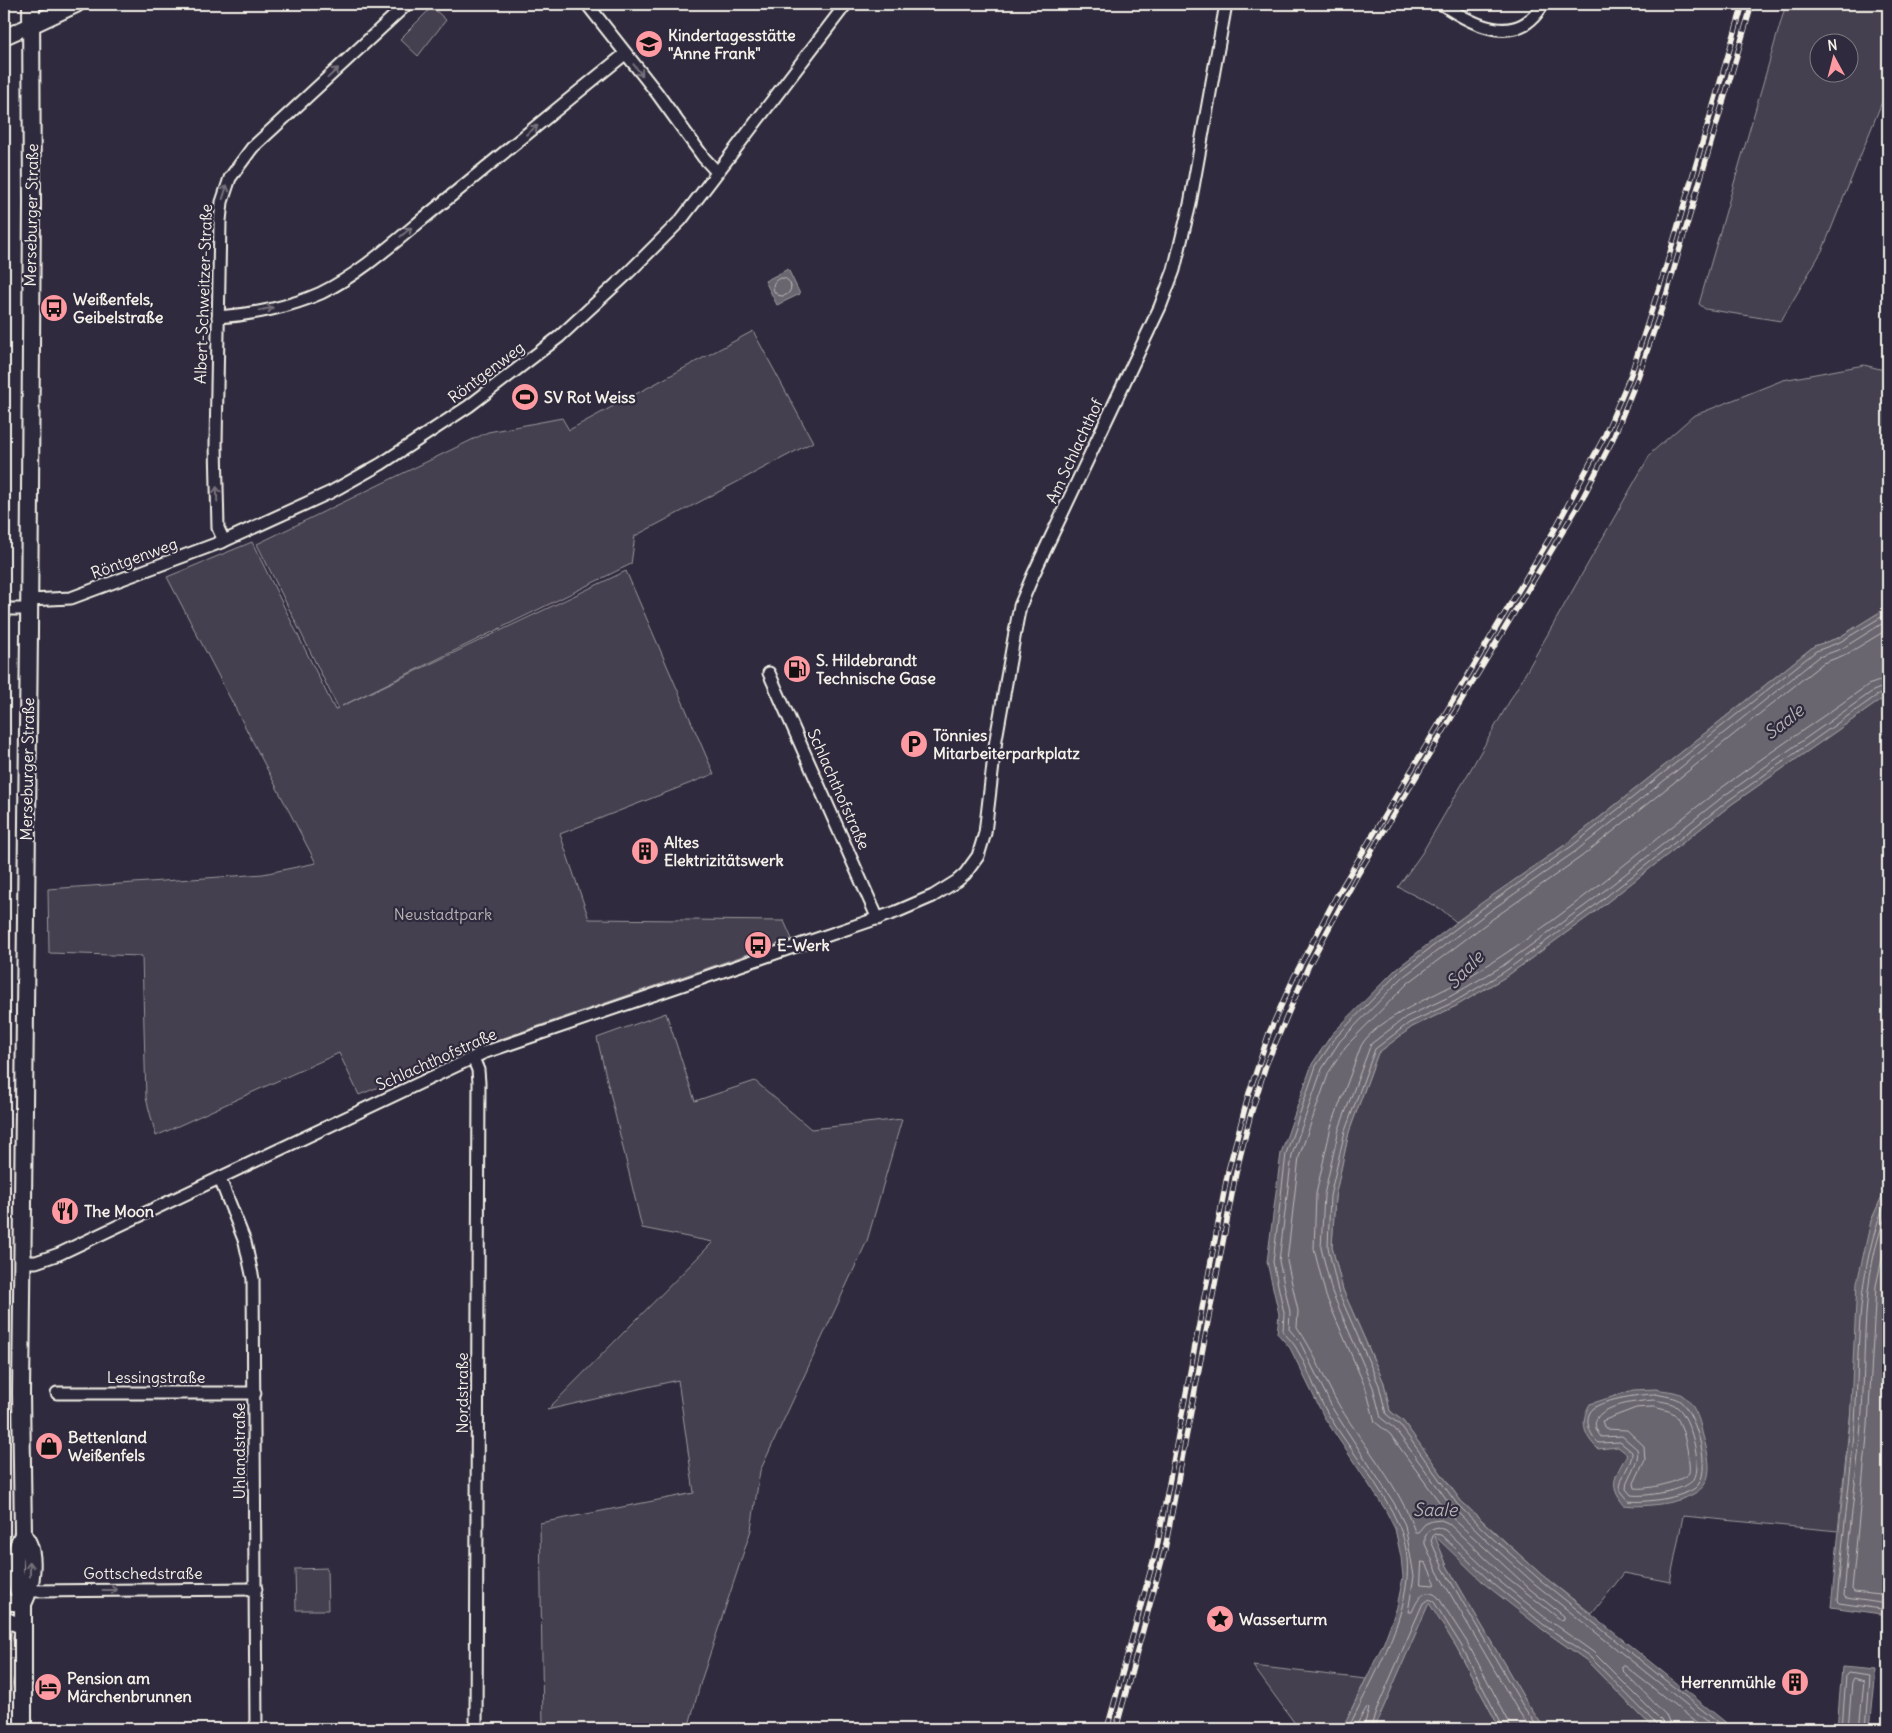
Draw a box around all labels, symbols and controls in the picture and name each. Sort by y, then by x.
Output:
place label: Kindertagesstätte "Anne Frank" [668,25,796,63]
school or university icon: Kindertagesstätte "Anne Frank" [634,29,664,59]
north arrow [1810,32,1860,82]
text: N [1827,36,1838,55]
one-way arrow [633,63,644,76]
one-way arrow [326,67,339,79]
one-way arrow [525,124,538,135]
street label: Merseburger Straße [20,143,42,287]
one-way arrow [220,184,230,200]
street label: Albert-Schweitzer-Straße [190,203,216,385]
one-way arrow [399,227,412,238]
place label: Weißenfels, Geibelstraße [73,289,164,327]
bus stop icon: Weißenfels, Geibelstraße [39,293,69,323]
one-way arrow [257,304,273,313]
street label: Röntgenweg [444,337,528,407]
sports icon: SV Rot Weiss [510,382,540,412]
place label: SV Rot Weiss [544,387,636,407]
street label: Am Schlachthof [1041,395,1107,506]
one-way arrow [212,486,222,502]
street label: Röntgenweg [88,533,180,583]
place label: S. Hildebrandt Technische Gase [816,650,936,688]
fuel station icon: S. Hildebrandt Technische Gase [782,654,812,684]
street label: Merseburger Straße [16,697,38,841]
water label: Saale [1759,698,1809,744]
street label: Schlachthofstraße [803,725,875,853]
place label: Tönnies Mitarbeiterparkplatz [933,725,1080,764]
parking icon: Tönnies Mitarbeiterparkplatz [899,729,929,759]
place label: Altes Elektrizitätswerk [664,832,784,870]
building icon: Altes Elektrizitätswerk [630,836,660,866]
park label: Neustadtpark [394,904,492,924]
bus stop icon: E-Werk [743,930,773,960]
place label: E-Werk [777,935,830,955]
water label: Saale [1441,945,1489,994]
street label: Schlachthofstraße [372,1023,500,1095]
restaurant icon: The Moon [50,1196,80,1226]
place label: The Moon [84,1201,154,1221]
street label: Nordstraße [452,1352,472,1434]
street label: Lessingstraße [107,1367,205,1387]
street label: Uhlandstraße [229,1403,249,1499]
place label: Bettenland Weißenfels [68,1427,148,1465]
shop icon: Bettenland Weißenfels [34,1431,64,1461]
water label: Saale [1413,1498,1458,1521]
one-way arrow [25,1561,35,1578]
street label: Gottschedstraße [83,1563,203,1583]
one-way arrow [102,1585,118,1595]
place icon: Wasserturm [1205,1604,1235,1634]
place label: Wasserturm [1239,1609,1327,1629]
building icon: Herrenmühle [1780,1667,1810,1697]
place label: Pension am Märchenbrunnen [67,1668,192,1706]
hotel icon: Pension am Märchenbrunnen [33,1672,63,1702]
place label: Herrenmühle [1681,1672,1776,1692]

